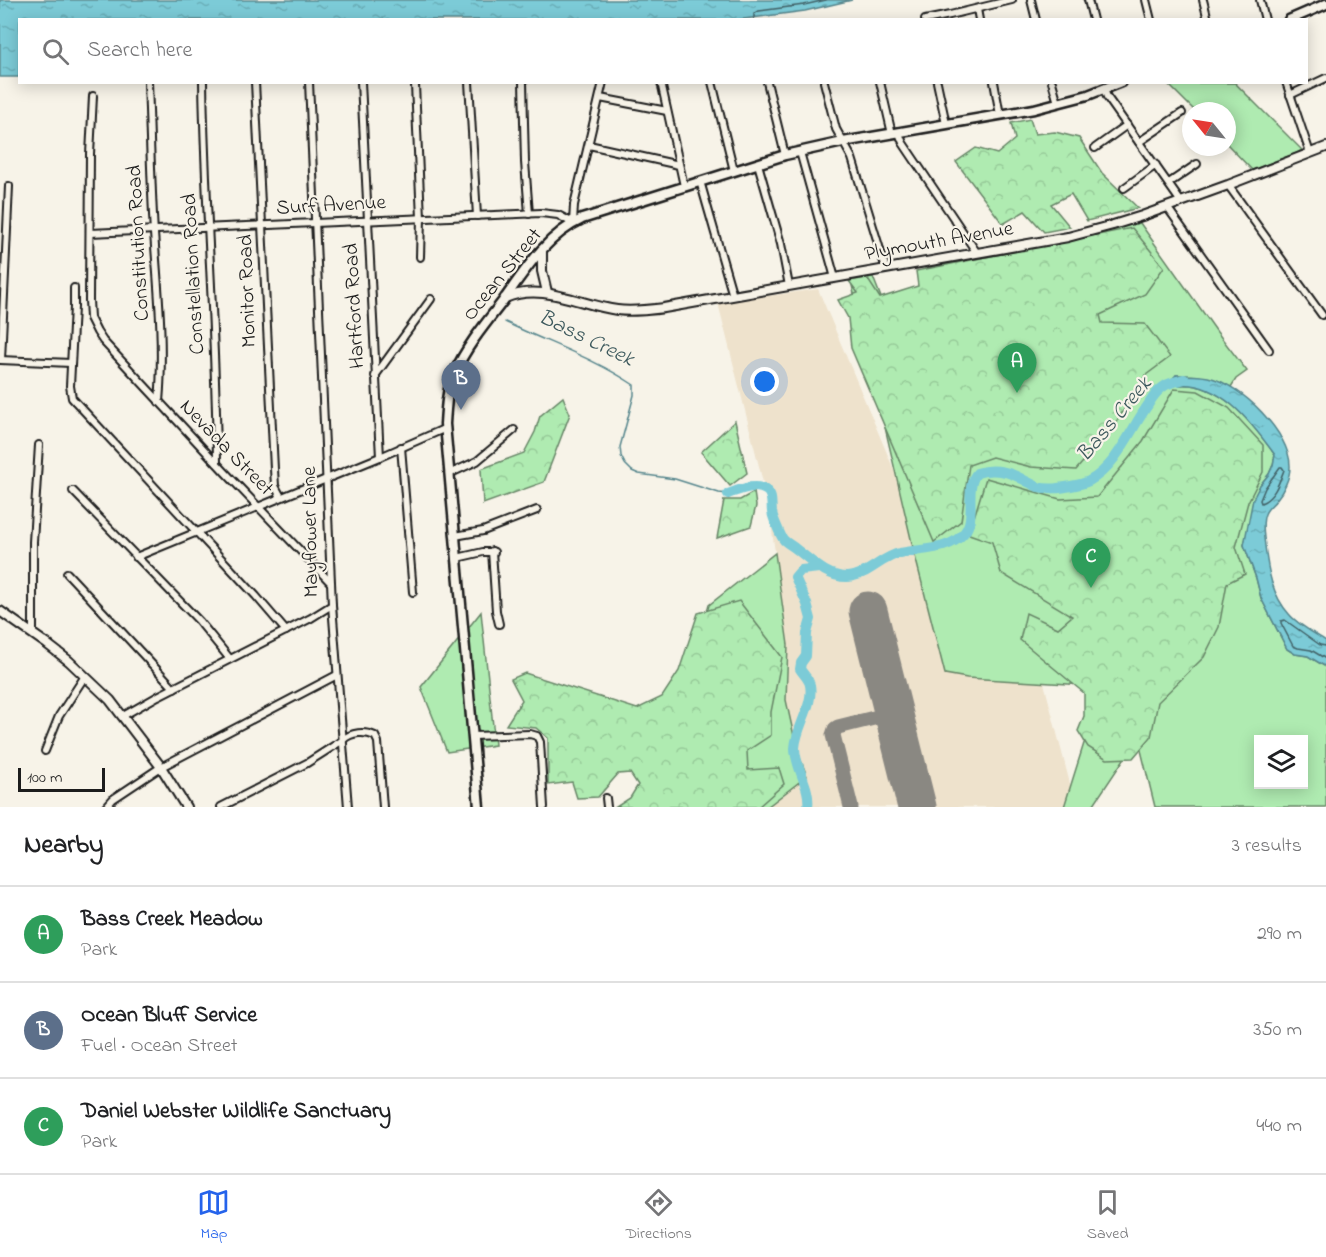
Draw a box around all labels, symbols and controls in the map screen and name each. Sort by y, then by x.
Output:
search box [18,18,1308,84]
icon: search [39,35,72,68]
text: Search here [87,35,192,67]
north arrow [1182,102,1236,156]
street label: Constitution Road [120,164,158,322]
street label: Surf Avenue [275,188,387,224]
street label: Constellation Road [175,192,213,355]
street label: Plymouth Avenue [862,214,1017,272]
street label: Ocean Street [456,222,550,328]
street label: Monitor Road [231,234,265,348]
street label: Hartford Road [337,242,373,370]
water label: Bass Creek [533,302,640,377]
pin: A [998,344,1036,393]
pin: B [442,360,480,410]
your location [750,367,779,396]
water label: Bass Creek [1070,369,1161,470]
street label: Nevada Street [172,393,280,503]
street label: Mayflower Lane [295,466,329,598]
pin: C [1072,538,1110,588]
map controls [1254,735,1308,789]
button: layers [1254,735,1308,789]
scale bar [18,765,105,792]
text: 100 m [27,766,62,790]
text: Nearby [24,827,103,865]
text: 3 results [1232,832,1302,861]
text: Bass Creek Meadow [81,904,263,936]
text: A [37,920,50,949]
text: 290 m [1257,920,1302,949]
text: Park [81,936,117,965]
text: Ocean Bluff Service [81,1000,257,1032]
text: B [37,1016,50,1045]
text: 350 m [1253,1016,1302,1045]
text: Fuel · Ocean Street [81,1032,238,1061]
text: Daniel Webster Wildlife Sanctuary [81,1096,391,1128]
text: C [38,1112,49,1141]
text: 440 m [1256,1112,1302,1141]
text: Park [81,1128,117,1157]
tab: Map [197,1186,230,1246]
tab: Directions [625,1186,692,1246]
tab: Saved [1087,1186,1129,1246]

